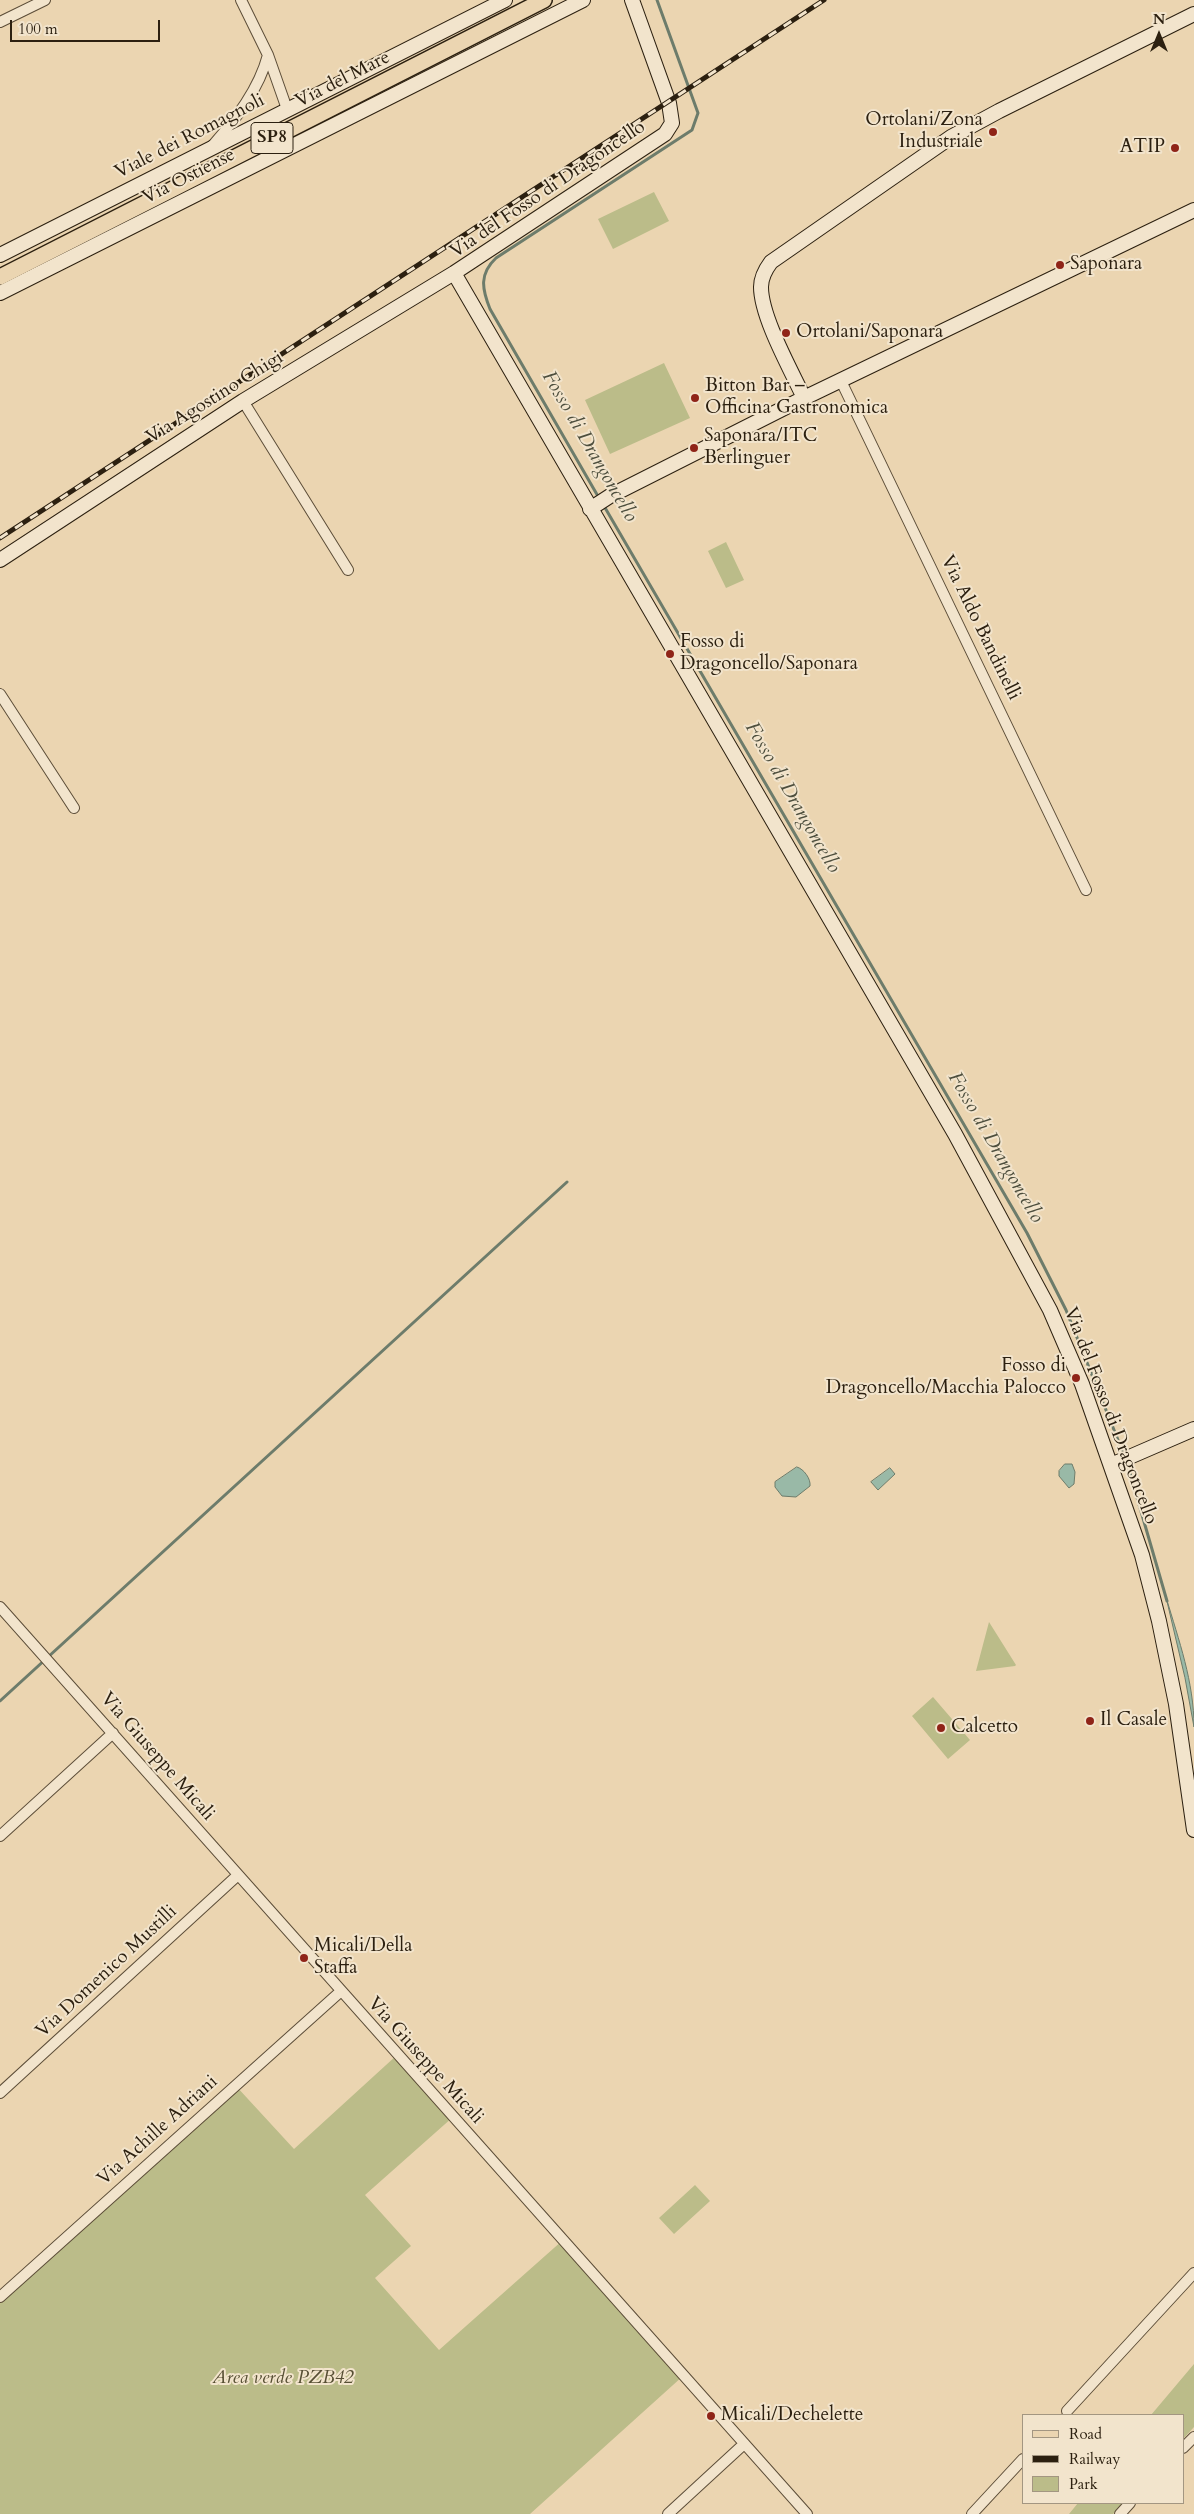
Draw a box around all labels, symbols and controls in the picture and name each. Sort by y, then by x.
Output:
scale bar [12,10,162,42]
north arrow [1134,10,1184,60]
text: N [1153,10,1165,29]
text: 100 m [18,19,58,39]
street label: Via del Mare [292,46,394,114]
street label: Viale dei Romagnoli [111,89,269,185]
place label: Ortolani/Zona Industriale [865,110,983,154]
street label: Via del Fosso di Dragoncello [446,116,650,264]
road number: SP8 [251,122,293,154]
marker: Ortolani/Zona Industriale [987,126,999,138]
place label: ATIP [1120,137,1165,159]
marker: ATIP [1169,142,1181,154]
street label: Via Ostiense [139,144,239,210]
place label: Saponara [1070,254,1142,276]
marker: Saponara [1054,259,1066,271]
place label: Ortolani/Saponara [796,322,943,344]
marker: Ortolani/Saponara [780,327,792,339]
street label: Via Agostino Chigi [142,347,288,449]
water label: Fosso di Drangoncello [536,367,642,527]
place label: Bitton Bar – Officina Gastronomica [705,376,888,420]
marker: Bitton Bar – Officina Gastronomica [689,392,701,404]
place label: Saponara/ITC Berlinguer [704,426,817,470]
marker: Saponara/ITC Berlinguer [688,442,700,454]
street label: Via Aldo Bandinelli [935,552,1025,704]
place label: Fosso di Dragoncello/Saponara [680,632,858,676]
marker: Fosso di Dragoncello/Saponara [664,648,676,660]
water label: Fosso di Drangoncello [739,718,845,878]
water label: Fosso di Drangoncello [942,1068,1048,1228]
street label: Via del Fosso di Dragoncello [1058,1304,1162,1528]
place label: Fosso di Dragoncello/Macchia Palocco [826,1356,1066,1400]
marker: Fosso di Dragoncello/Macchia Palocco [1070,1372,1082,1384]
street label: Via Giuseppe Micali [95,1688,219,1826]
place label: Il Casale [1100,1710,1167,1732]
marker: Il Casale [1084,1715,1096,1727]
place label: Calcetto [951,1717,1018,1739]
marker: Calcetto [935,1722,947,1734]
street label: Via Domenico Mustilli [32,1901,182,2043]
place label: Micali/Della Staffa [314,1936,412,1980]
marker: Micali/Della Staffa [298,1952,310,1964]
street label: Via Giuseppe Micali [362,1993,488,2129]
street label: Via Achille Adriani [93,2071,223,2191]
park label: Area verde PZB42 [212,2368,354,2390]
place label: Micali/Dechelette [721,2405,863,2427]
marker: Micali/Dechelette [705,2410,717,2422]
legend [1022,2414,1184,2504]
text: Road [1069,2424,1102,2444]
text: Railway [1069,2449,1120,2469]
text: Park [1069,2474,1098,2494]

